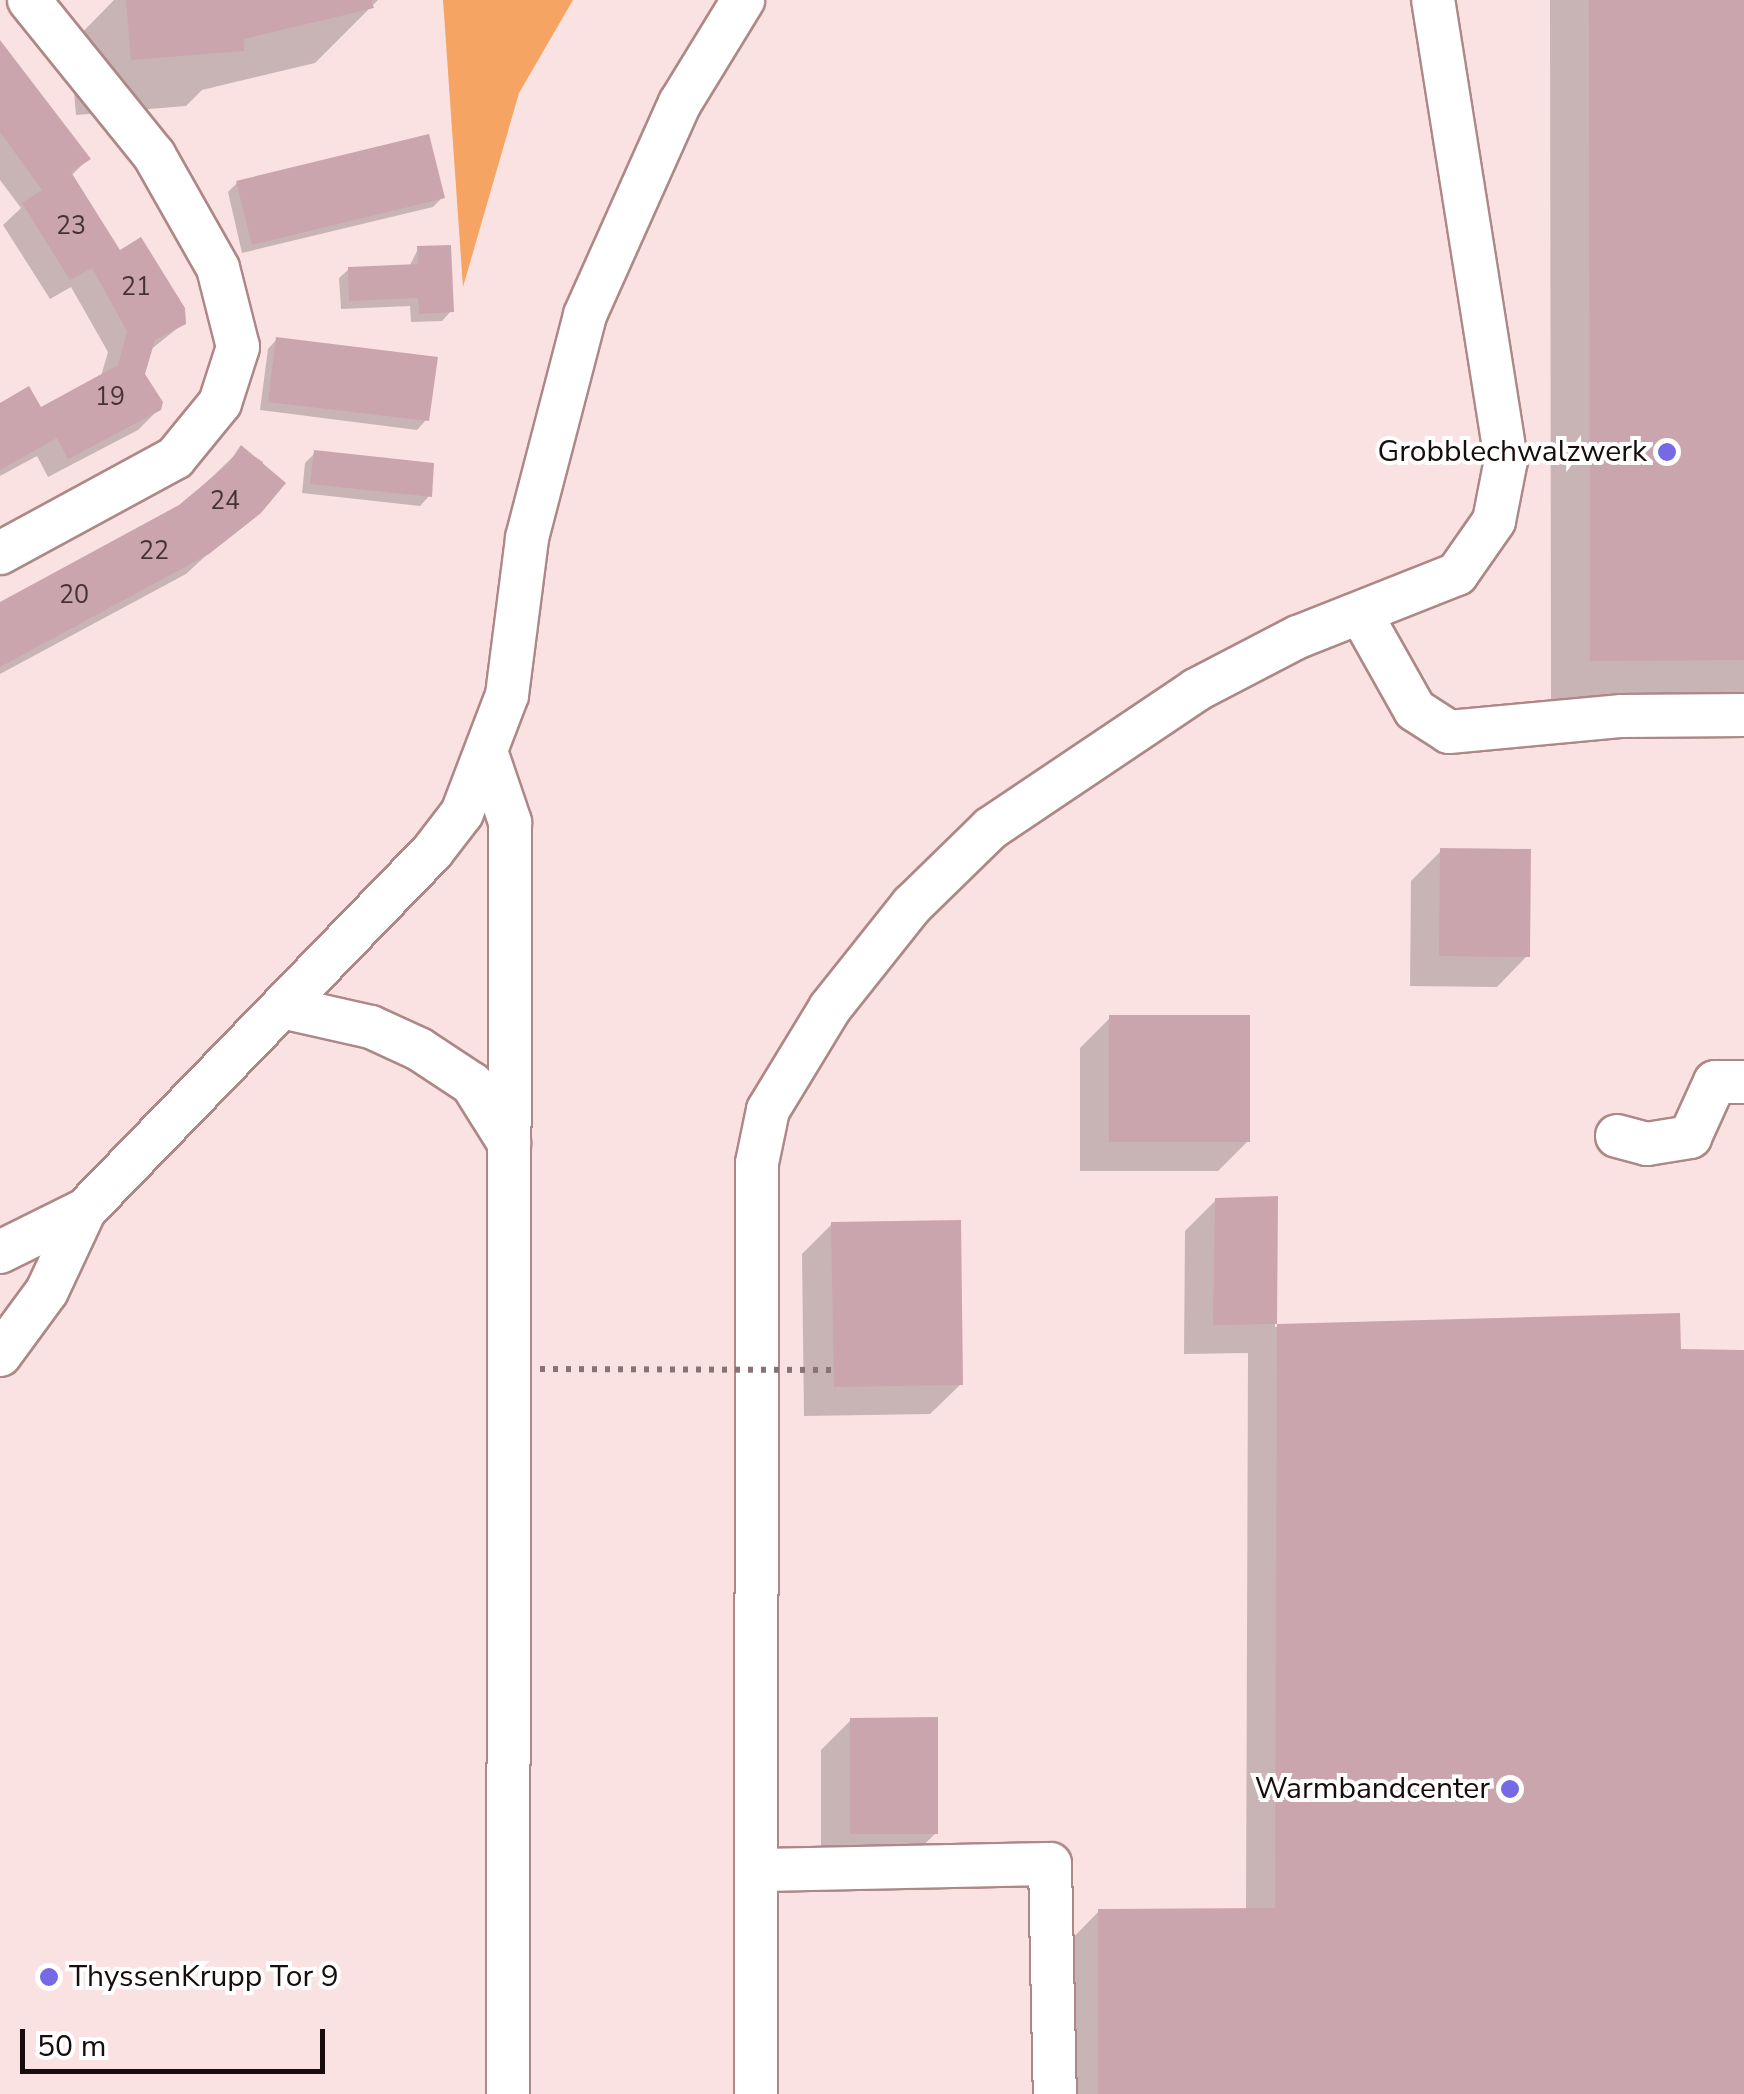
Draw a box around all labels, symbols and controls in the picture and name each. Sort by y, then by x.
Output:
house number: 23 [56,211,86,241]
house number: 21 [121,272,151,302]
house number: 19 [95,382,125,412]
place label: Grobblechwalzwerk [1377,434,1647,470]
marker: Grobblechwalzwerk [1656,441,1678,463]
house number: 24 [210,486,240,516]
house number: 22 [139,536,169,566]
house number: 20 [59,580,89,610]
place label: Warmbandcenter [1255,1771,1490,1807]
marker: Warmbandcenter [1499,1778,1521,1800]
place label: ThyssenKrupp Tor 9 [69,1959,339,1995]
marker: ThyssenKrupp Tor 9 [38,1966,60,1988]
scale bar [25,2009,330,2071]
text: 50 m [37,2026,106,2067]

